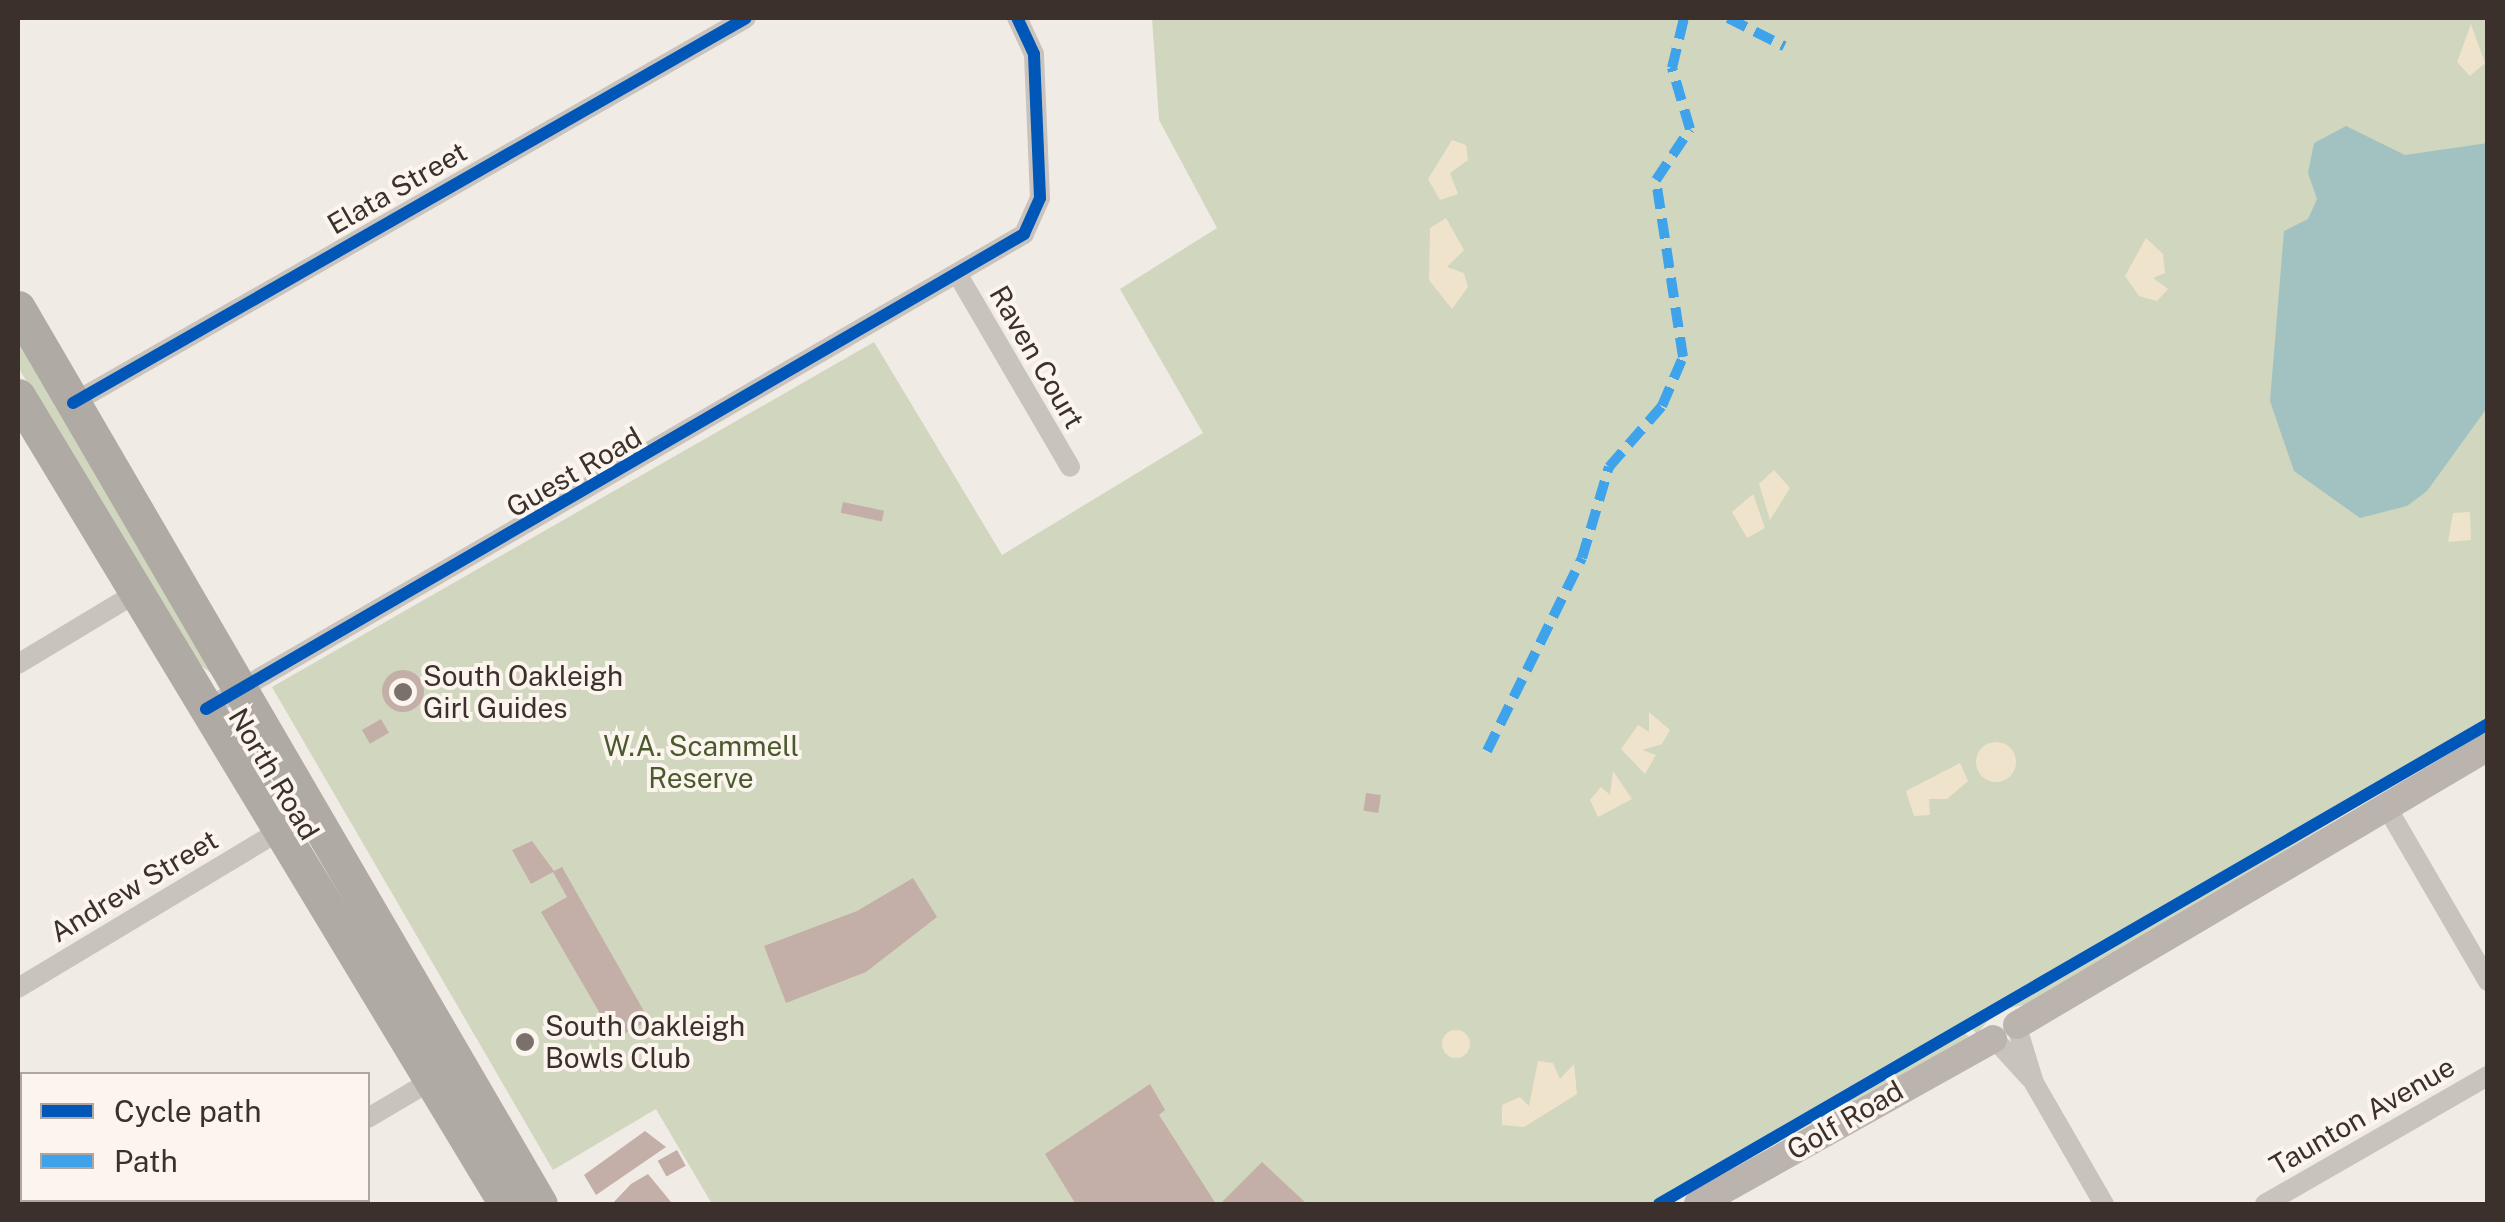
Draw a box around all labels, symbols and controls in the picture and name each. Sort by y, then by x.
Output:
street label: Elata Street [321,135,473,241]
street label: Raven Court [983,280,1091,434]
street label: Guest Road [500,420,648,524]
place label: South Oakleigh Girl Guides [423,659,623,725]
marker: South Oakleigh Girl Guides [392,681,414,703]
street label: North Road [222,702,326,846]
park label: W.A. Scammell Reserve [603,729,799,795]
street label: Andrew Street [44,823,224,949]
place label: South Oakleigh Bowls Club [545,1009,745,1075]
marker: South Oakleigh Bowls Club [514,1031,536,1053]
street label: Taunton Avenue [2264,1049,2460,1183]
legend [20,1072,370,1202]
street label: Golf Road [1781,1073,1909,1167]
text: Cycle path [114,1093,262,1129]
text: Path [114,1143,178,1179]

